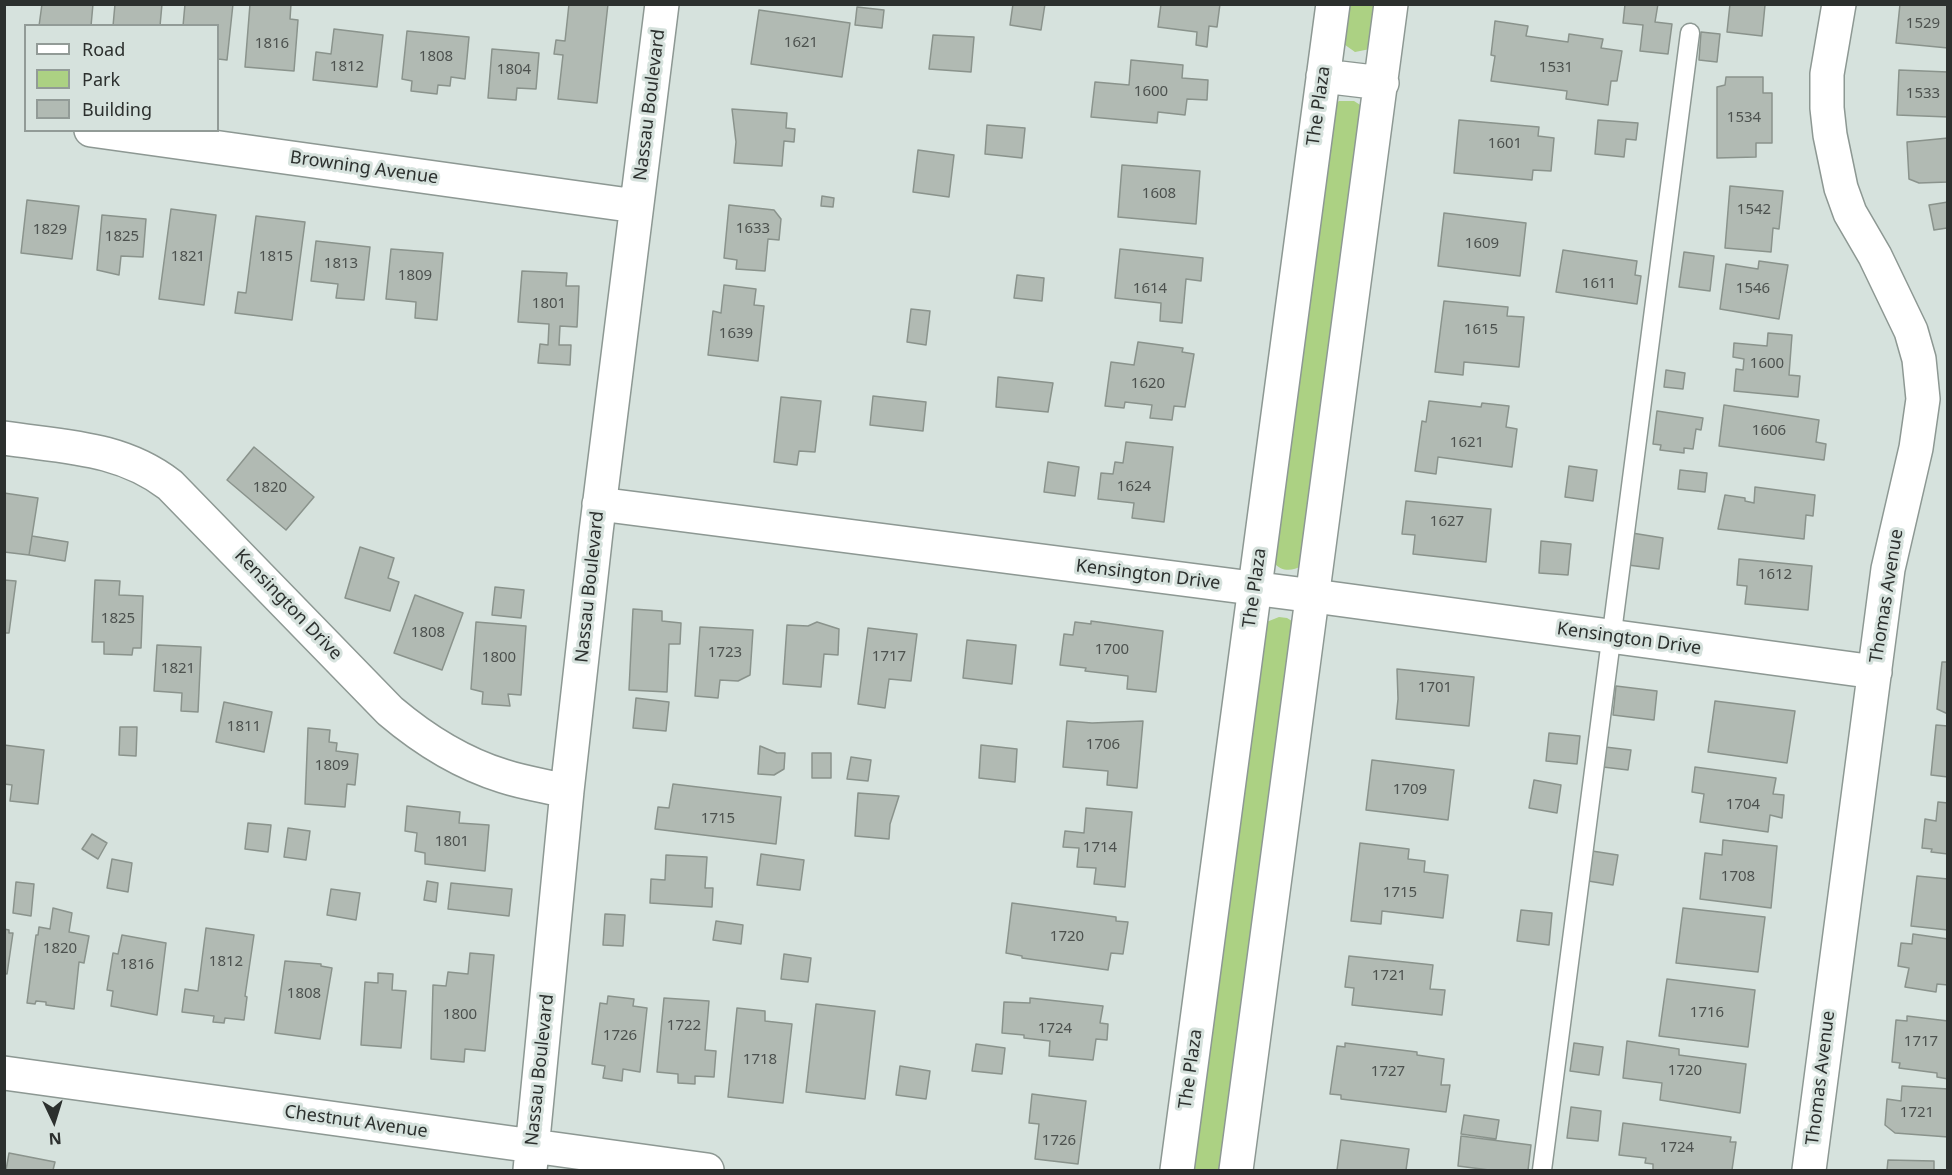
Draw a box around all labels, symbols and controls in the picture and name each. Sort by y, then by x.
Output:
house number: 1529 [1906,15,1940,33]
legend [24,24,219,132]
street label: Nassau Boulevard [630,28,670,182]
house number: 1621 [784,34,818,52]
house number: 1816 [255,35,289,53]
text: Road [82,37,125,61]
house number: 1808 [419,48,453,66]
house number: 1812 [330,58,364,76]
house number: 1531 [1539,59,1573,77]
house number: 1804 [497,61,531,79]
street label: The Plaza [1303,65,1335,147]
text: Park [82,67,120,91]
house number: 1600 [1134,83,1168,101]
house number: 1533 [1906,85,1940,103]
text: Building [82,97,152,121]
house number: 1534 [1727,109,1761,127]
house number: 1601 [1488,135,1522,153]
street label: Browning Avenue [289,147,439,189]
house number: 1608 [1142,185,1176,203]
house number: 1542 [1737,201,1771,219]
house number: 1633 [736,220,770,238]
house number: 1829 [33,221,67,239]
house number: 1825 [105,228,139,246]
house number: 1609 [1465,235,1499,253]
house number: 1821 [171,248,205,266]
house number: 1815 [259,248,293,266]
house number: 1813 [324,255,358,273]
house number: 1809 [398,267,432,285]
house number: 1611 [1582,275,1616,293]
house number: 1614 [1133,280,1167,298]
house number: 1546 [1736,280,1770,298]
house number: 1801 [532,295,566,313]
house number: 1615 [1464,321,1498,339]
house number: 1639 [719,325,753,343]
house number: 1600 [1750,355,1784,373]
house number: 1620 [1131,375,1165,393]
house number: 1606 [1752,422,1786,440]
house number: 1621 [1450,434,1484,452]
house number: 1624 [1117,478,1151,496]
house number: 1820 [253,479,287,497]
street label: Nassau Boulevard [571,510,609,664]
house number: 1627 [1430,513,1464,531]
street label: Thomas Avenue [1866,527,1908,665]
street label: Kensington Drive [230,545,346,665]
street label: The Plaza [1239,547,1271,629]
street label: Kensington Drive [1074,555,1222,595]
house number: 1612 [1758,566,1792,584]
house number: 1825 [101,610,135,628]
street label: Kensington Drive [1555,618,1703,660]
house number: 1808 [411,624,445,642]
house number: 1700 [1095,641,1129,659]
house number: 1723 [708,644,742,662]
house number: 1717 [872,648,906,666]
house number: 1800 [482,649,516,667]
house number: 1821 [161,660,195,678]
house number: 1701 [1418,679,1452,697]
house number: 1811 [227,718,261,736]
house number: 1706 [1086,736,1120,754]
house number: 1809 [315,757,349,775]
house number: 1709 [1393,781,1427,799]
house number: 1704 [1726,796,1760,814]
house number: 1715 [701,810,735,828]
house number: 1801 [435,833,469,851]
house number: 1714 [1083,839,1117,857]
house number: 1708 [1721,868,1755,886]
house number: 1715 [1383,884,1417,902]
house number: 1720 [1050,928,1084,946]
house number: 1820 [43,940,77,958]
house number: 1812 [209,953,243,971]
house number: 1816 [120,956,154,974]
house number: 1721 [1372,967,1406,985]
house number: 1808 [287,985,321,1003]
street label: Nassau Boulevard [521,993,559,1147]
house number: 1716 [1690,1004,1724,1022]
house number: 1800 [443,1006,477,1024]
street label: Thomas Avenue [1802,1009,1840,1147]
house number: 1722 [667,1017,701,1035]
house number: 1724 [1038,1020,1072,1038]
house number: 1726 [603,1027,637,1045]
street label: The Plaza [1175,1028,1207,1110]
house number: 1717 [1904,1033,1938,1051]
house number: 1718 [743,1051,777,1069]
house number: 1720 [1668,1062,1702,1080]
house number: 1727 [1371,1063,1405,1081]
north arrow [24,1091,84,1151]
street label: Chestnut Avenue [283,1101,429,1143]
house number: 1721 [1900,1104,1934,1122]
text: N [48,1128,63,1150]
house number: 1726 [1042,1132,1076,1150]
house number: 1724 [1660,1139,1694,1157]

